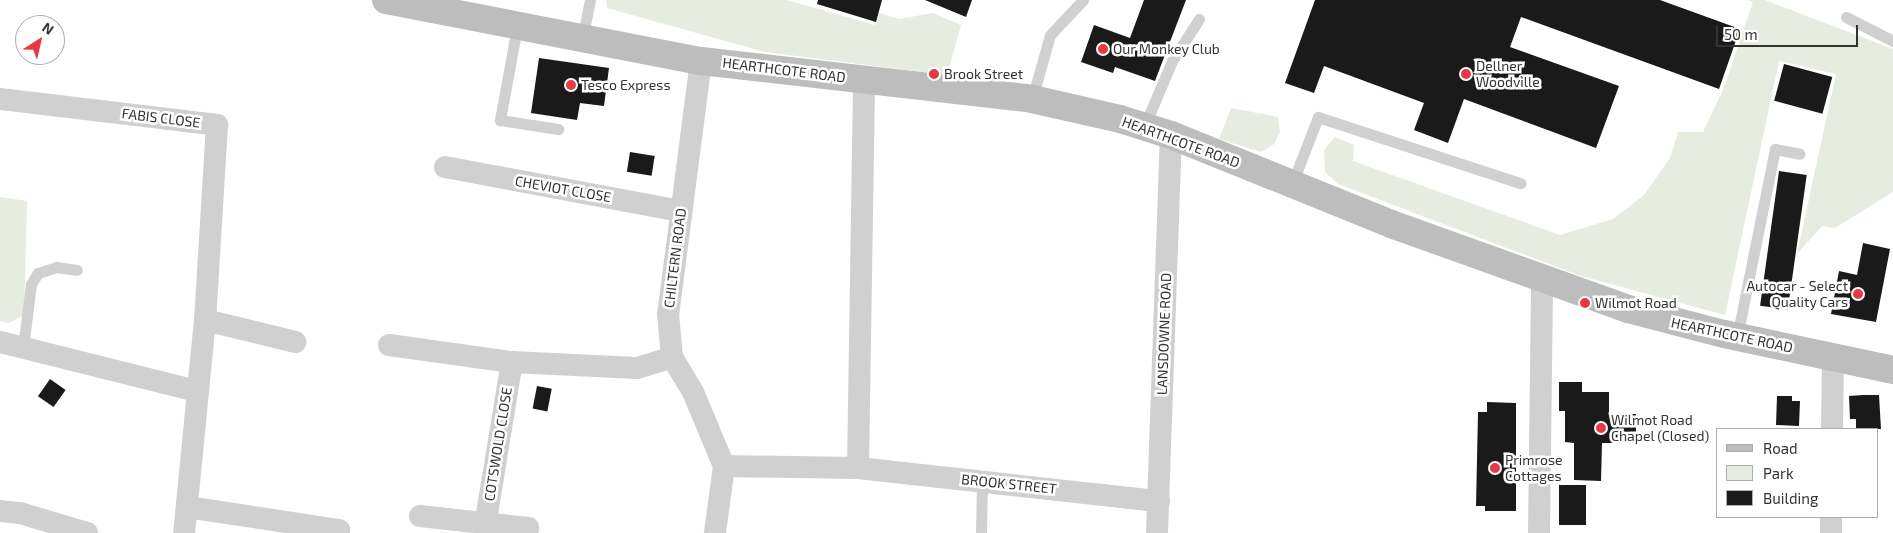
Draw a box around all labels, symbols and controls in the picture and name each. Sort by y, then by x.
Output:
north arrow [15,15,65,65]
scale bar [1718,15,1860,47]
text: N [39,18,57,38]
text: 50 m [1724,25,1758,43]
place label: Our Monkey Club [1113,41,1220,57]
marker: Our Monkey Club [1097,43,1109,55]
street label: HEARTHCOTE ROAD [721,54,847,86]
place label: Dellner Woodville [1476,58,1540,90]
place label: Brook Street [944,66,1023,82]
marker: Brook Street [928,68,940,80]
marker: Dellner Woodville [1460,68,1472,80]
place label: Tesco Express [581,77,671,93]
marker: Tesco Express [565,79,577,91]
street label: FABIS CLOSE [121,105,201,131]
street label: HEARTHCOTE ROAD [1120,113,1242,171]
street label: CHEVIOT CLOSE [513,172,613,206]
street label: CHILTERN ROAD [661,207,689,309]
street label: LANSDOWNE ROAD [1153,273,1175,395]
place label: Autocar - Select Quality Cars [1746,278,1848,310]
marker: Autocar - Select Quality Cars [1852,288,1864,300]
place label: Wilmot Road [1595,295,1677,311]
marker: Wilmot Road [1579,297,1591,309]
street label: HEARTHCOTE ROAD [1670,314,1794,356]
street label: COTSWOLD CLOSE [481,386,515,502]
place label: Wilmot Road Chapel (Closed) [1611,412,1710,444]
marker: Wilmot Road Chapel (Closed) [1595,422,1607,434]
legend [1716,428,1878,518]
text: Road [1763,439,1798,457]
place label: Primrose Cottages [1505,452,1563,484]
marker: Primrose Cottages [1489,462,1501,474]
text: Park [1763,464,1794,482]
street label: BROOK STREET [960,471,1058,497]
text: Building [1763,489,1818,507]

